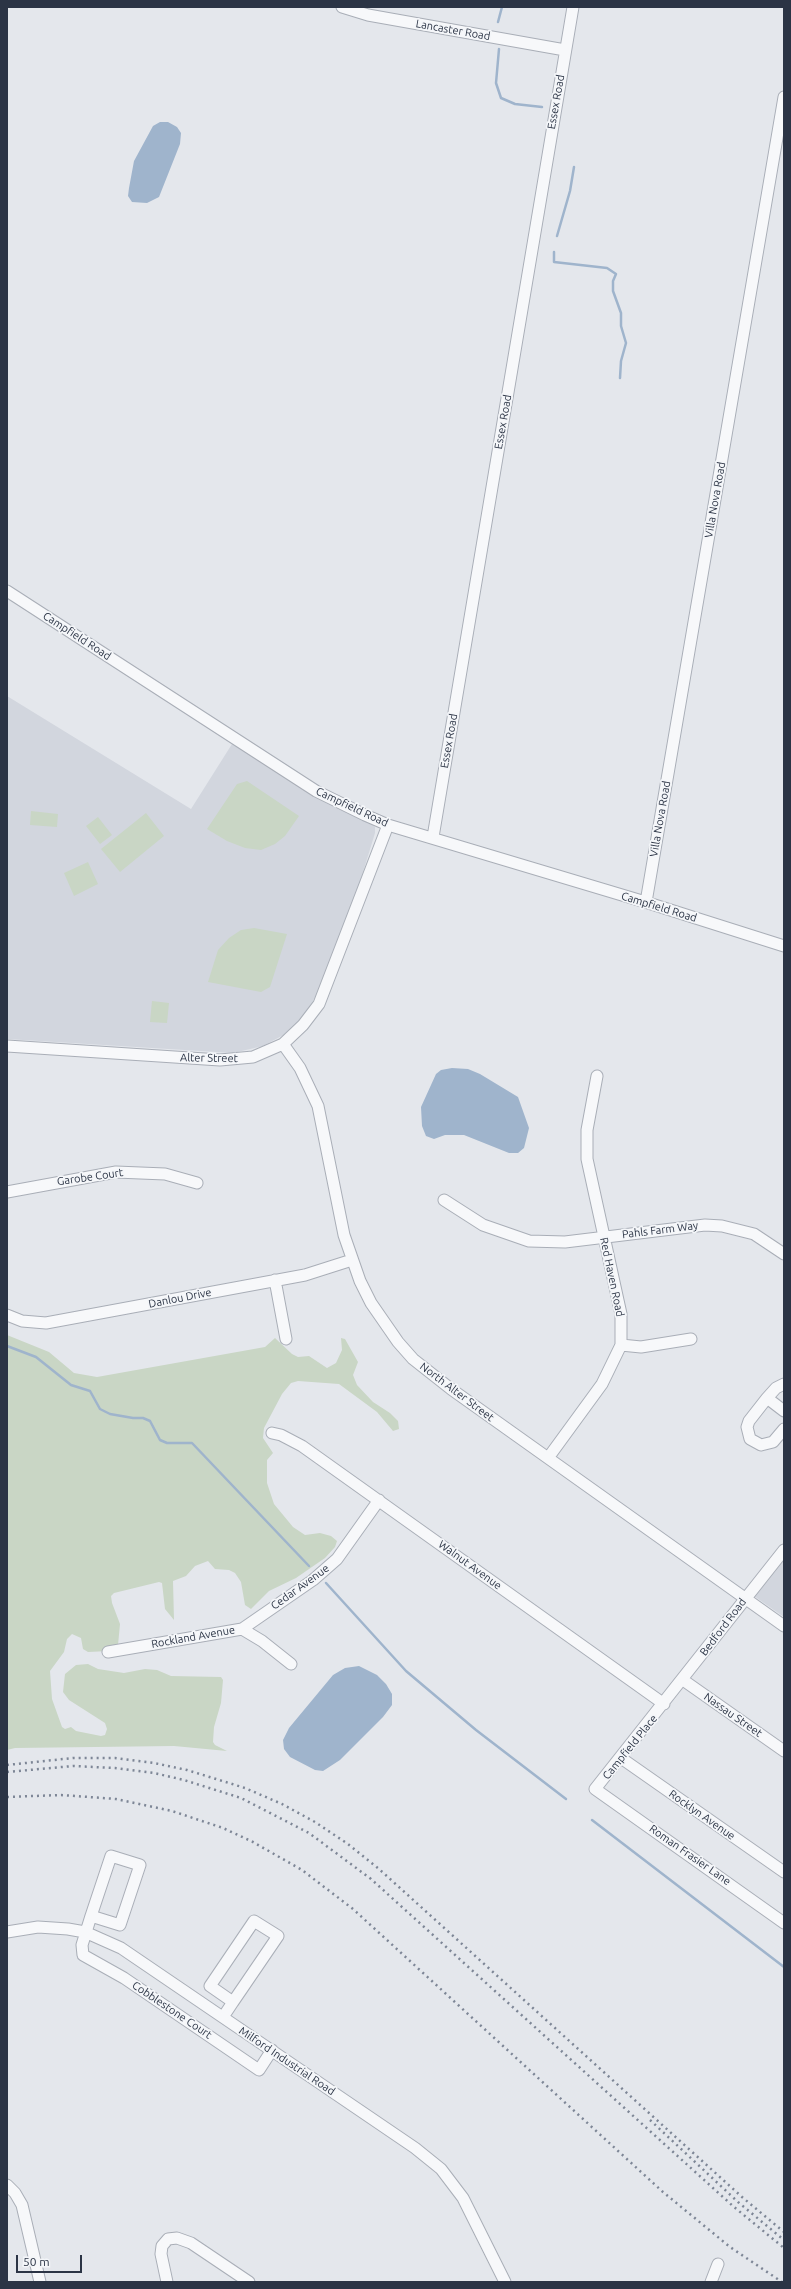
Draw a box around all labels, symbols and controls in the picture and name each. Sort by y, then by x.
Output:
street label: Lancaster Road [415,17,491,43]
street label: Essex Road [545,74,567,130]
street label: Essex Road [492,394,514,450]
street label: Villa Nova Road [702,461,728,539]
street label: Campfield Road [41,609,113,663]
street label: Essex Road [438,713,460,769]
street label: Villa Nova Road [647,780,673,858]
street label: Campfield Road [314,784,390,830]
street label: Campfield Road [620,889,698,925]
street label: Alter Street [180,1051,238,1065]
street label: Garobe Court [56,1166,124,1188]
street label: Pahls Farm Way [621,1219,699,1241]
street label: Red Haven Road [597,1236,627,1318]
street label: Danlou Drive [147,1285,213,1311]
street label: North Alter Street [417,1360,497,1424]
street label: Walnut Avenue [436,1538,504,1592]
street label: Cedar Avenue [268,1561,332,1613]
street label: Bedford Road [697,1596,749,1658]
street label: Rockland Avenue [150,1623,236,1651]
street label: Nassau Street [701,1690,765,1740]
street label: Campfield Place [600,1712,660,1782]
street label: Rocklyn Avenue [666,1787,738,1843]
street label: Roman Frasier Lane [647,1822,733,1888]
street label: Cobblestone Court [130,1978,214,2042]
street label: Milford Industrial Road [236,2024,338,2098]
scale bar [18,2247,84,2273]
text: 50 m [23,2255,50,2268]

